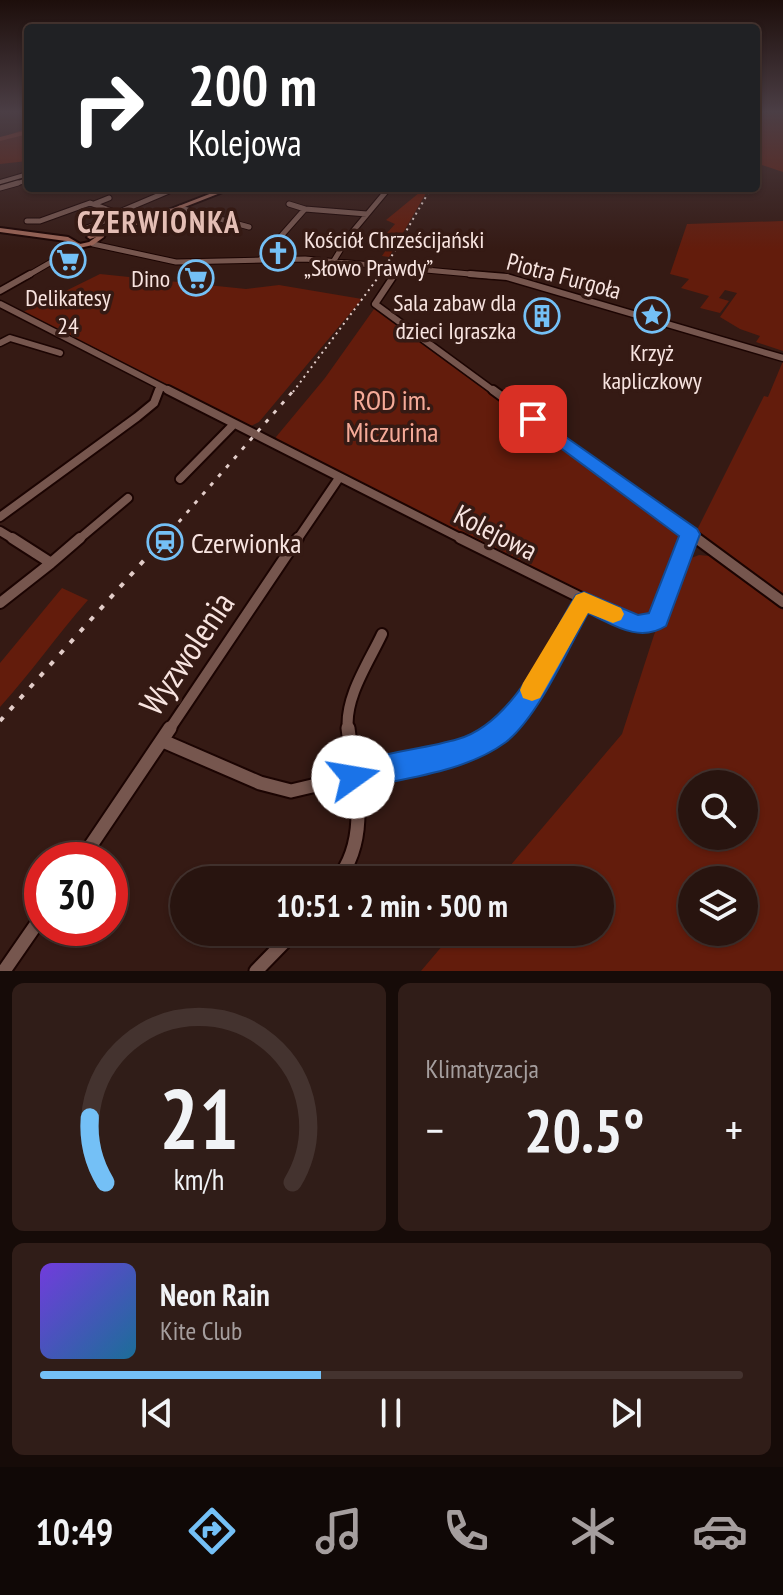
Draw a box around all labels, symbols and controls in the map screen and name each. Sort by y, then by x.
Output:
text: 200 m [188,49,317,121]
icon: right [56,56,160,160]
text: Kolejowa [188,119,302,166]
district label: CZERWIONKA [77,202,241,241]
place label: Kościół Chrześcijański „Słowo Prawdy” [304,224,484,283]
church icon: Kościół Chrześcijański „Słowo Prawdy” [259,234,297,272]
supermarket icon: Delikatesy 24 [49,241,87,279]
street label: Piotra Furgoła [503,246,625,306]
supermarket icon: Dino [177,259,215,297]
place label: Dino [131,263,170,294]
place label: Delikatesy 24 [25,282,111,341]
place label: Sala zabaw dla dzieci Igraszka [393,287,516,346]
place icon: Krzyż kapliczkowy [633,296,671,334]
building icon: Sala zabaw dla dzieci Igraszka [523,297,561,335]
place label: Krzyż kapliczkowy [602,337,702,396]
park label: ROD im. Miczurina [345,381,439,450]
pin [499,385,567,453]
icon: arrive [511,397,555,441]
street label: Kolejowa [448,495,544,569]
station icon: Czerwionka [146,523,184,561]
place label: Czerwionka [191,524,301,561]
street label: Wyzwolenia [129,583,243,723]
position arrow [311,735,395,819]
map controls [678,770,758,946]
button: search [678,770,758,850]
speed limit sign: 30 [24,842,128,946]
button: layers [678,866,758,946]
text: 10:51 · 2 min · 500 m [276,886,508,925]
text: Klimatyzacja [426,1052,539,1085]
text: 21 [159,1064,239,1172]
text: 20.5° [524,1091,645,1169]
text: − [426,1101,444,1158]
text: + [725,1101,743,1158]
text: km/h [173,1161,224,1198]
text: Neon Rain [160,1275,270,1314]
text: Kite Club [160,1314,242,1347]
icon: previous [135,1391,179,1435]
icon: pause [369,1391,413,1435]
icon: next [604,1391,648,1435]
icon: directions [184,1503,240,1559]
icon: music [311,1503,367,1559]
icon: phone [438,1503,494,1559]
icon: climate [565,1503,621,1559]
icon: car [692,1503,748,1559]
text: 10:49 [35,1508,113,1555]

